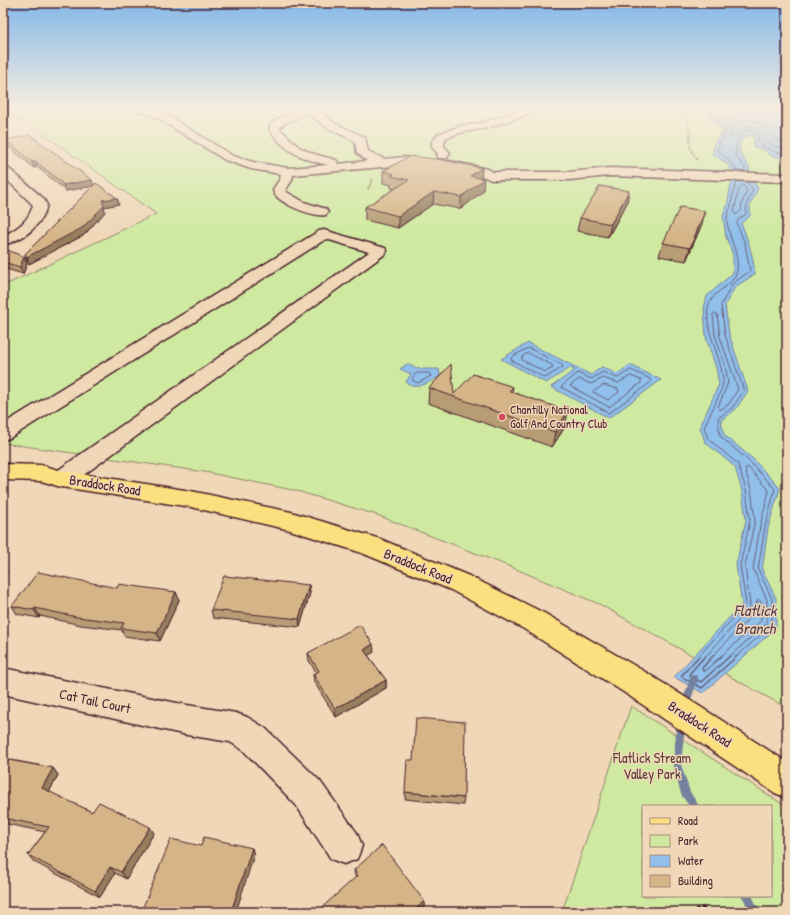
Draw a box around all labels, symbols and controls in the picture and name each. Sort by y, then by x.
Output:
place label: Chantilly National Golf And Country Club [510,401,607,432]
marker: Chantilly National Golf And Country Club [497,412,507,422]
street label: Braddock Road [68,469,143,500]
street label: Braddock Road [381,543,456,588]
water label: Flatlick Branch [734,599,778,639]
street label: Cat Tail Court [58,684,133,717]
street label: Braddock Road [665,696,736,751]
park label: Flatlick Stream Valley Park [612,748,691,784]
legend [642,805,772,897]
text: Road [678,812,698,829]
text: Park [678,832,698,849]
text: Water [678,852,704,869]
text: Building [678,872,713,889]

